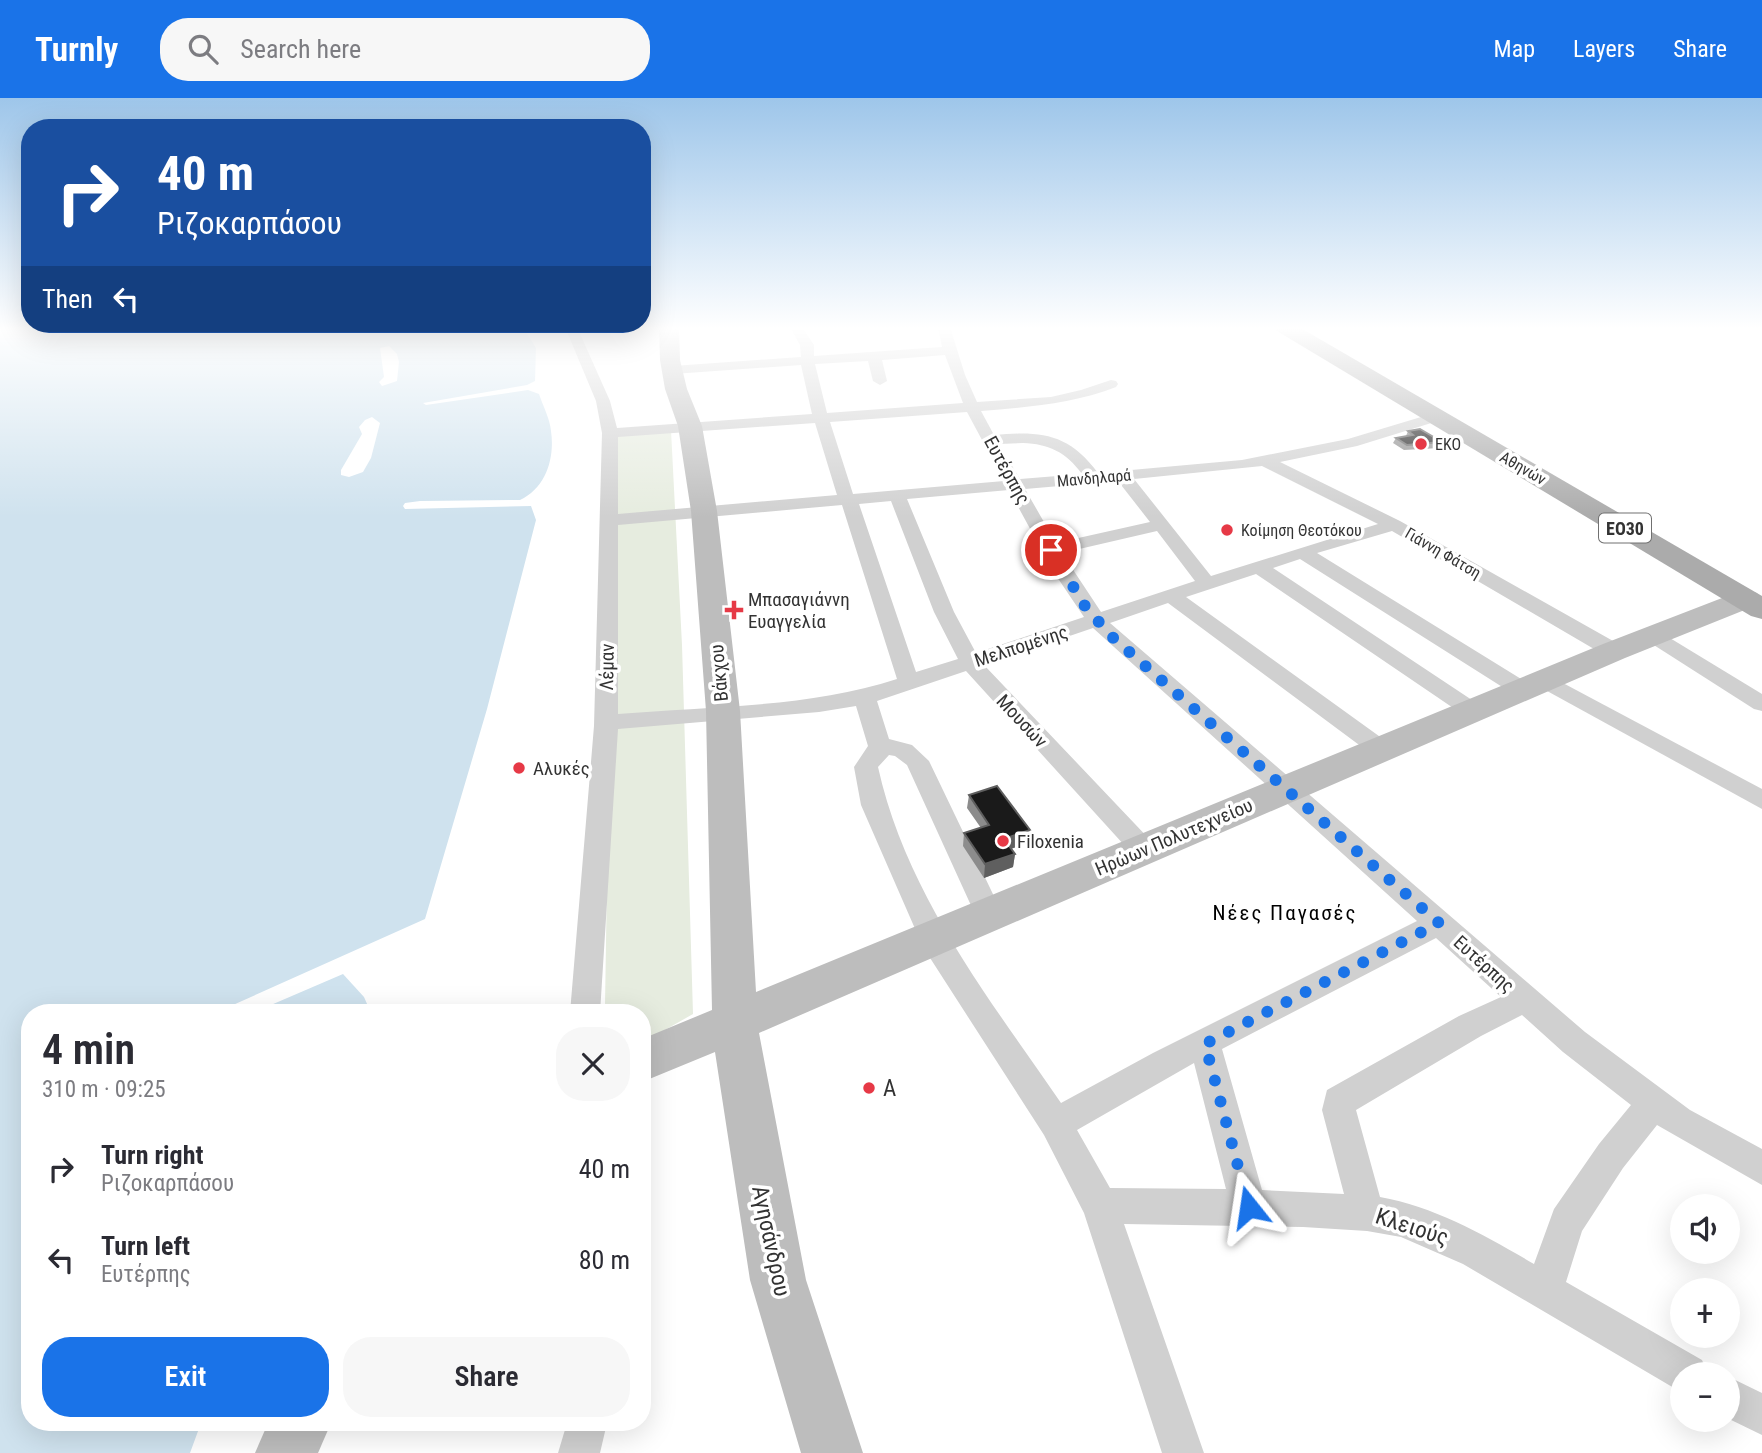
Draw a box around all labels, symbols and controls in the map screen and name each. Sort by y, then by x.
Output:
search box [160,18,650,81]
text: Turnly [35,30,118,69]
icon: search [184,30,222,68]
text: Search here [240,34,361,64]
text: Map [1494,35,1535,63]
text: Layers [1573,35,1635,63]
text: Share [1673,35,1727,63]
text: 40 m [157,145,254,202]
icon: right [42,147,133,238]
text: Ριζοκαρπάσου [157,204,342,242]
icon: left [107,280,145,318]
text: Then [42,284,93,314]
street label: Ευτέρπης [979,432,1035,508]
place label: EKO [1435,435,1461,454]
marker: EKO [1413,436,1429,452]
street label: Αθηνών [1496,447,1550,489]
street label: Μανδηλαρά [1056,465,1132,491]
road number: ΕΟ30 [1599,514,1651,542]
pin [1021,520,1081,580]
place label: Κοίμηση Θεοτόκου [1241,521,1362,540]
marker: Κοίμηση Θεοτόκου [1219,522,1235,538]
street label: Γιάννη Φάτση [1402,524,1484,582]
icon: arrive [1032,531,1070,569]
place label: Μπασαγιάννη Ευαγγελία [748,588,850,633]
marker: Μπασαγιάννη Ευαγγελία [726,602,742,618]
street label: Μελπομένης [971,620,1071,672]
street label: Λέμαν [595,643,619,691]
street label: Βάκχου [705,644,733,702]
street label: Μουσών [992,690,1052,752]
place label: Αλυκές [533,757,590,780]
marker: Αλυκές [511,760,527,776]
street label: Ηρώων Πολυτεχνείου [1092,793,1256,881]
place label: Filoxenia [1017,830,1084,853]
marker: Filoxenia [995,833,1011,849]
district label: Νέες Παγασές [1213,901,1357,925]
street label: Ευτέρπης [1449,931,1519,997]
text: 4 min [42,1025,135,1074]
button: close [556,1027,630,1101]
place label: Α [883,1075,896,1102]
text: 310 m · 09:25 [42,1076,166,1103]
marker: Α [861,1080,877,1096]
text: Turn right [101,1140,203,1170]
icon: right [42,1150,80,1188]
text: 40 m [579,1154,630,1184]
text: Ριζοκαρπάσου [101,1170,234,1197]
position arrow [1212,1170,1286,1244]
street label: Αγησάνδρου [746,1183,796,1299]
map controls [1670,1194,1740,1432]
button: sound [1670,1194,1740,1264]
street label: Κλειούς [1372,1203,1452,1251]
text: Turn left [101,1231,190,1261]
icon: left [42,1241,80,1279]
text: 80 m [579,1245,630,1275]
text: Ευτέρπης [101,1261,191,1288]
button: + [1670,1278,1740,1348]
button: Exit [42,1337,329,1417]
button: Share [343,1337,630,1417]
button: − [1670,1362,1740,1432]

